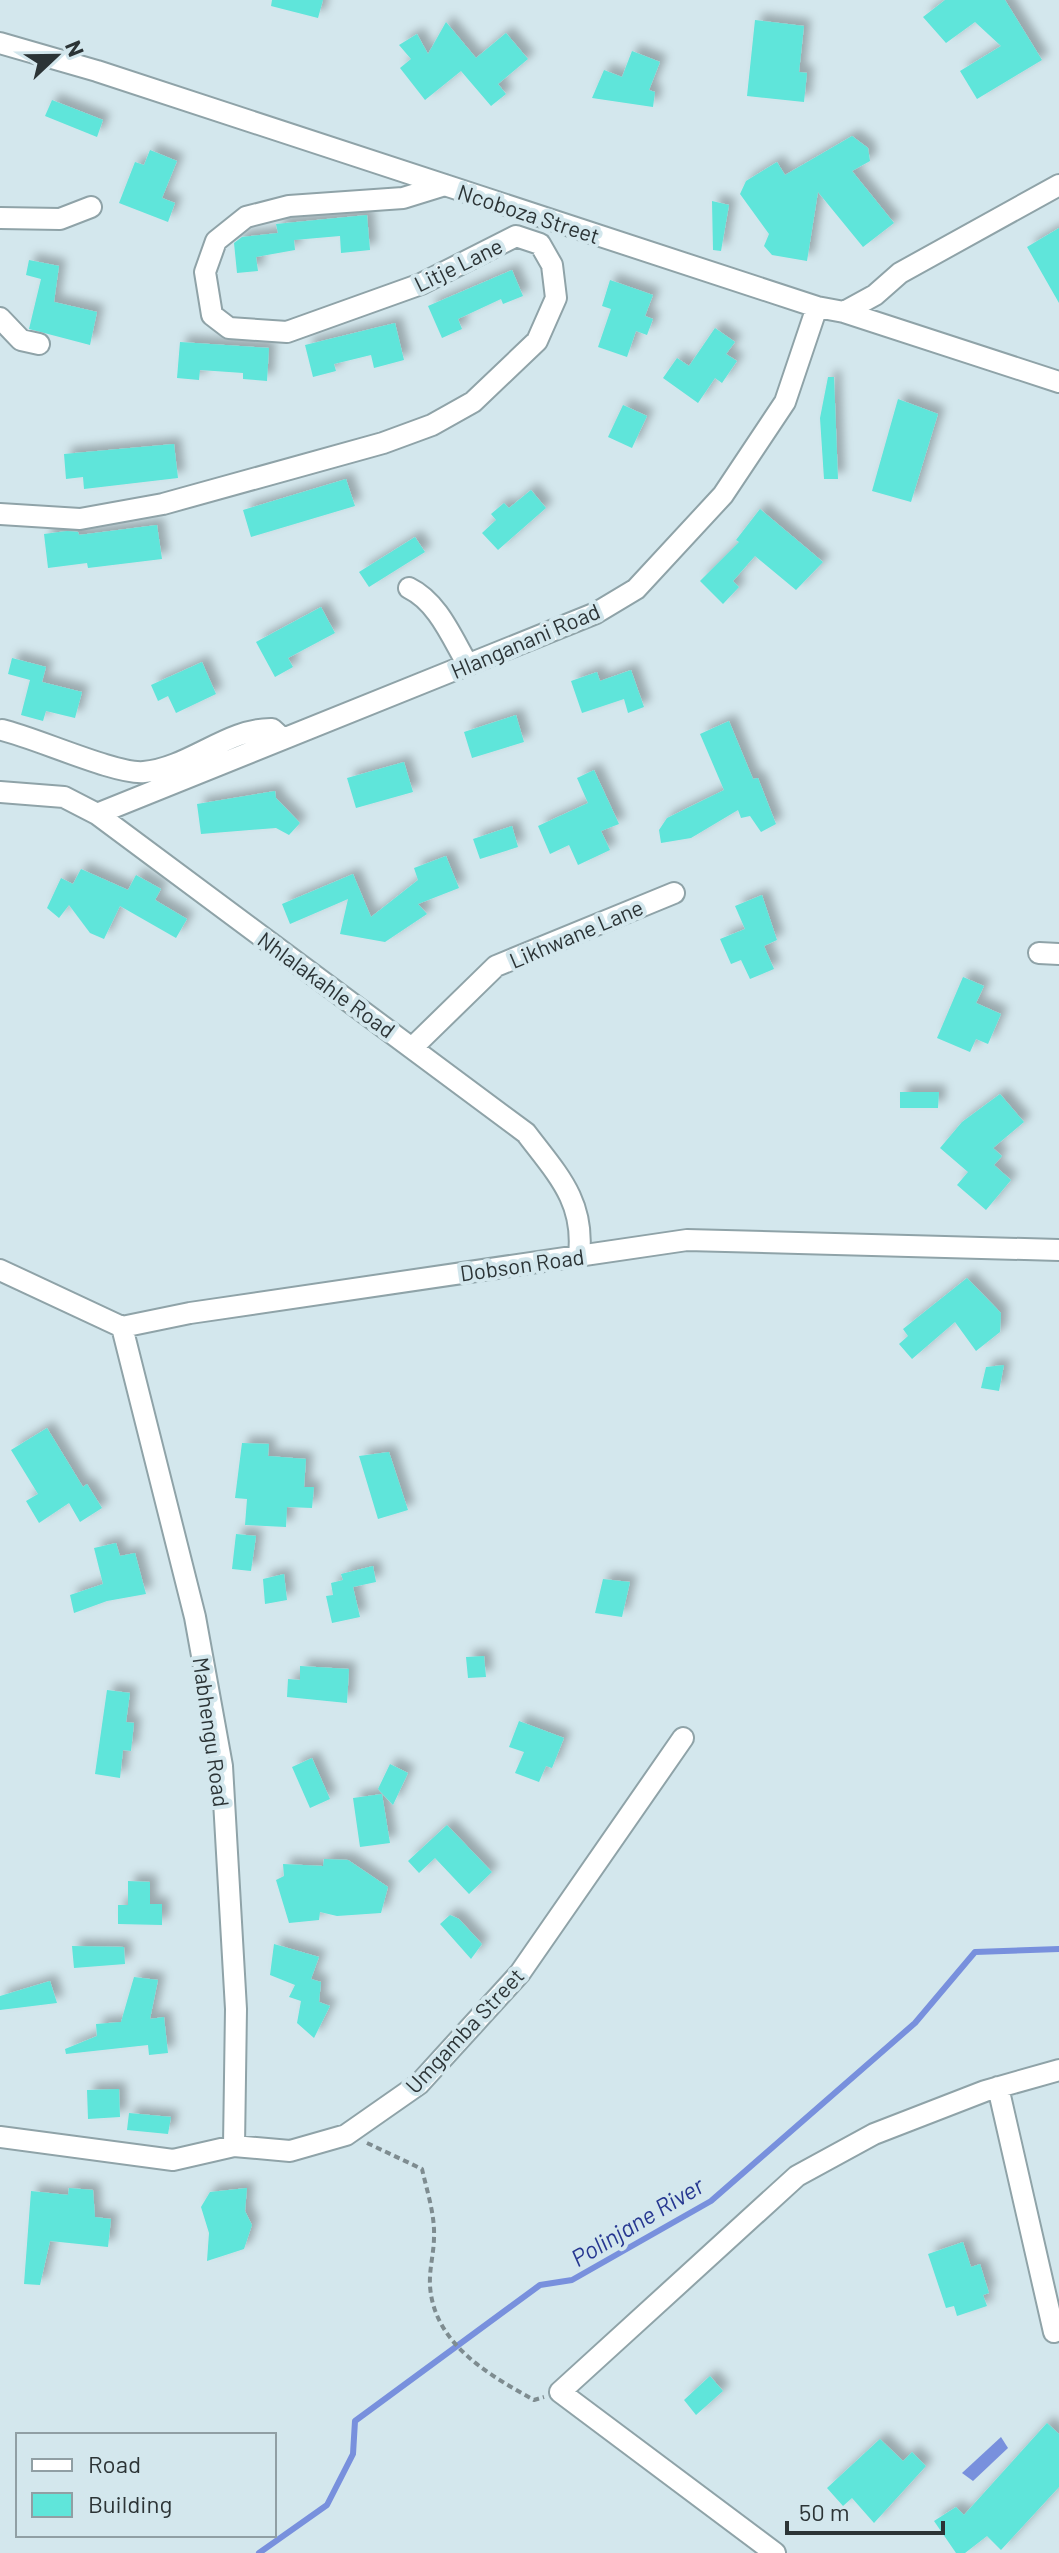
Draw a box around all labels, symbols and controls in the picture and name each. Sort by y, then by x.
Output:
north arrow [16,16,96,96]
text: N [61,36,90,60]
street label: Ncoboza Street [455,178,603,248]
street label: Litje Lane [410,232,506,296]
street label: Hlanganani Road [447,597,603,683]
street label: Likhwane Lane [505,893,647,973]
street label: Nhlalakahle Road [253,926,401,1042]
street label: Dobson Road [458,1242,586,1286]
street label: Mabhengu Road [189,1655,235,1809]
street label: Umgamba Street [399,1962,529,2098]
water label: Polinjane River [565,2169,710,2272]
legend [16,2433,276,2537]
text: Road [88,2449,141,2478]
scale bar [787,2485,943,2535]
text: Building [88,2489,172,2518]
text: 50 m [799,2497,850,2526]

